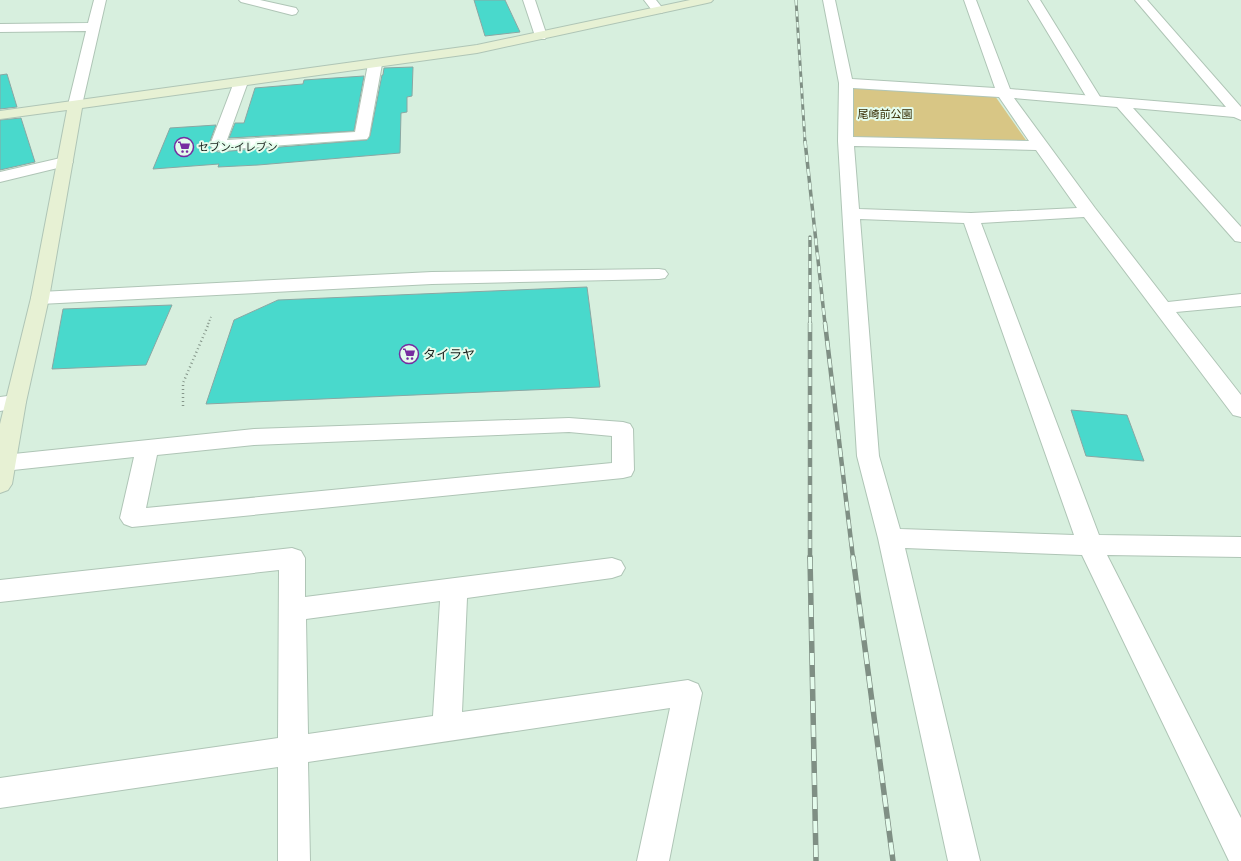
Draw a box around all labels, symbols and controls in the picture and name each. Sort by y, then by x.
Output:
park label: 尾崎前公園 [858,108,913,121]
supermarket icon: セブン-イレブン [173,136,195,158]
place label: セブン-イレブン [198,141,278,154]
supermarket icon: タイラヤ [398,343,420,365]
place label: タイラヤ [423,347,475,362]

